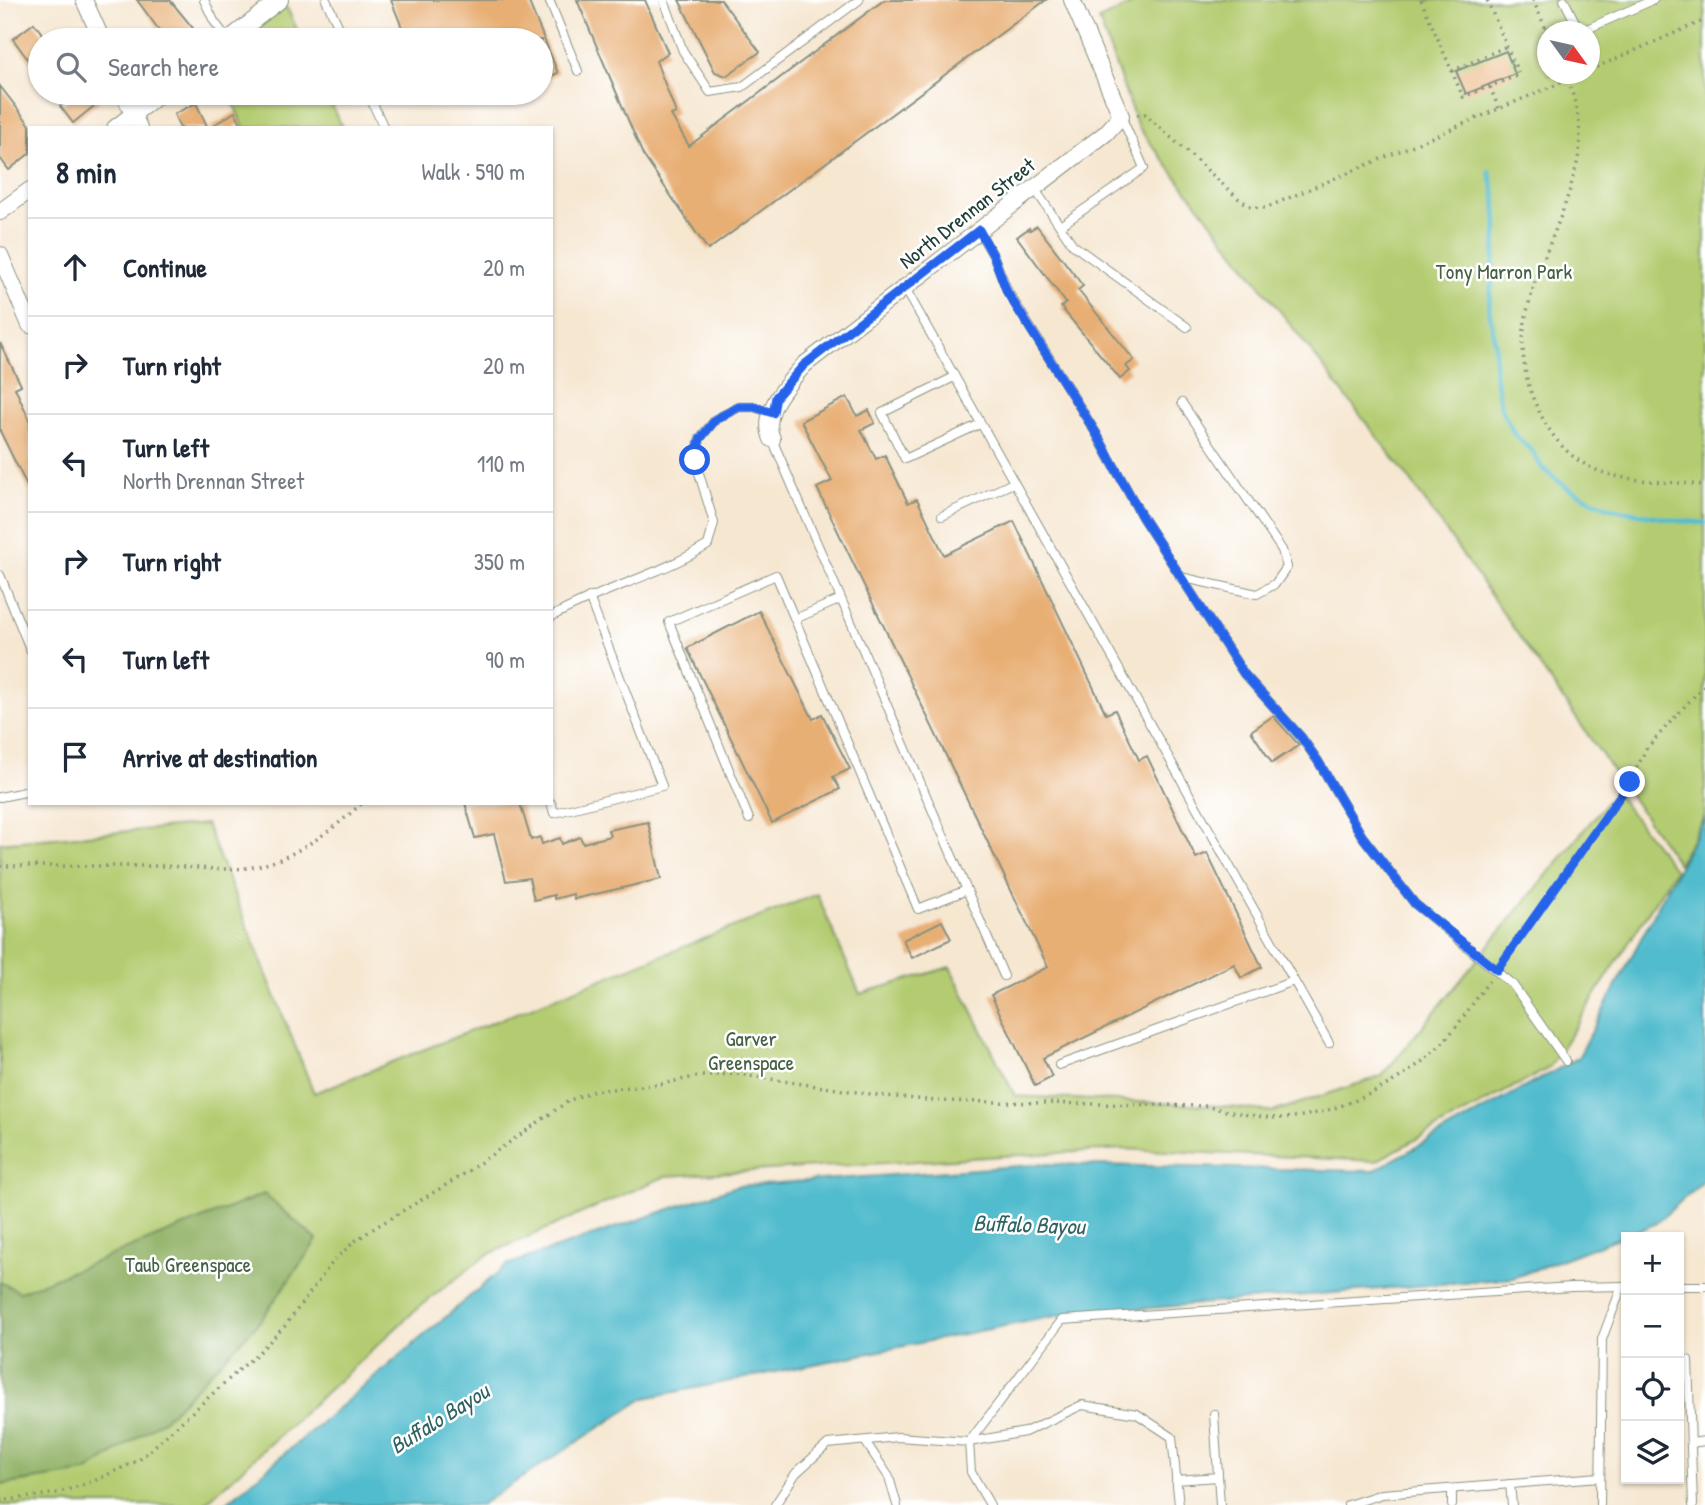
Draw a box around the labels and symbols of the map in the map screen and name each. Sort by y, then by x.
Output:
north arrow [1537,21,1600,84]
street label: North Drennan Street [893,150,1042,275]
park label: Tony Marron Park [1436,257,1572,286]
route start [679,444,710,475]
route end [1614,766,1645,797]
park label: Garver Greenspace [708,1024,794,1077]
water label: Buffalo Bayou [973,1207,1087,1242]
park label: Taub Greenspace [125,1250,251,1279]
water label: Buffalo Bayou [384,1374,497,1462]

